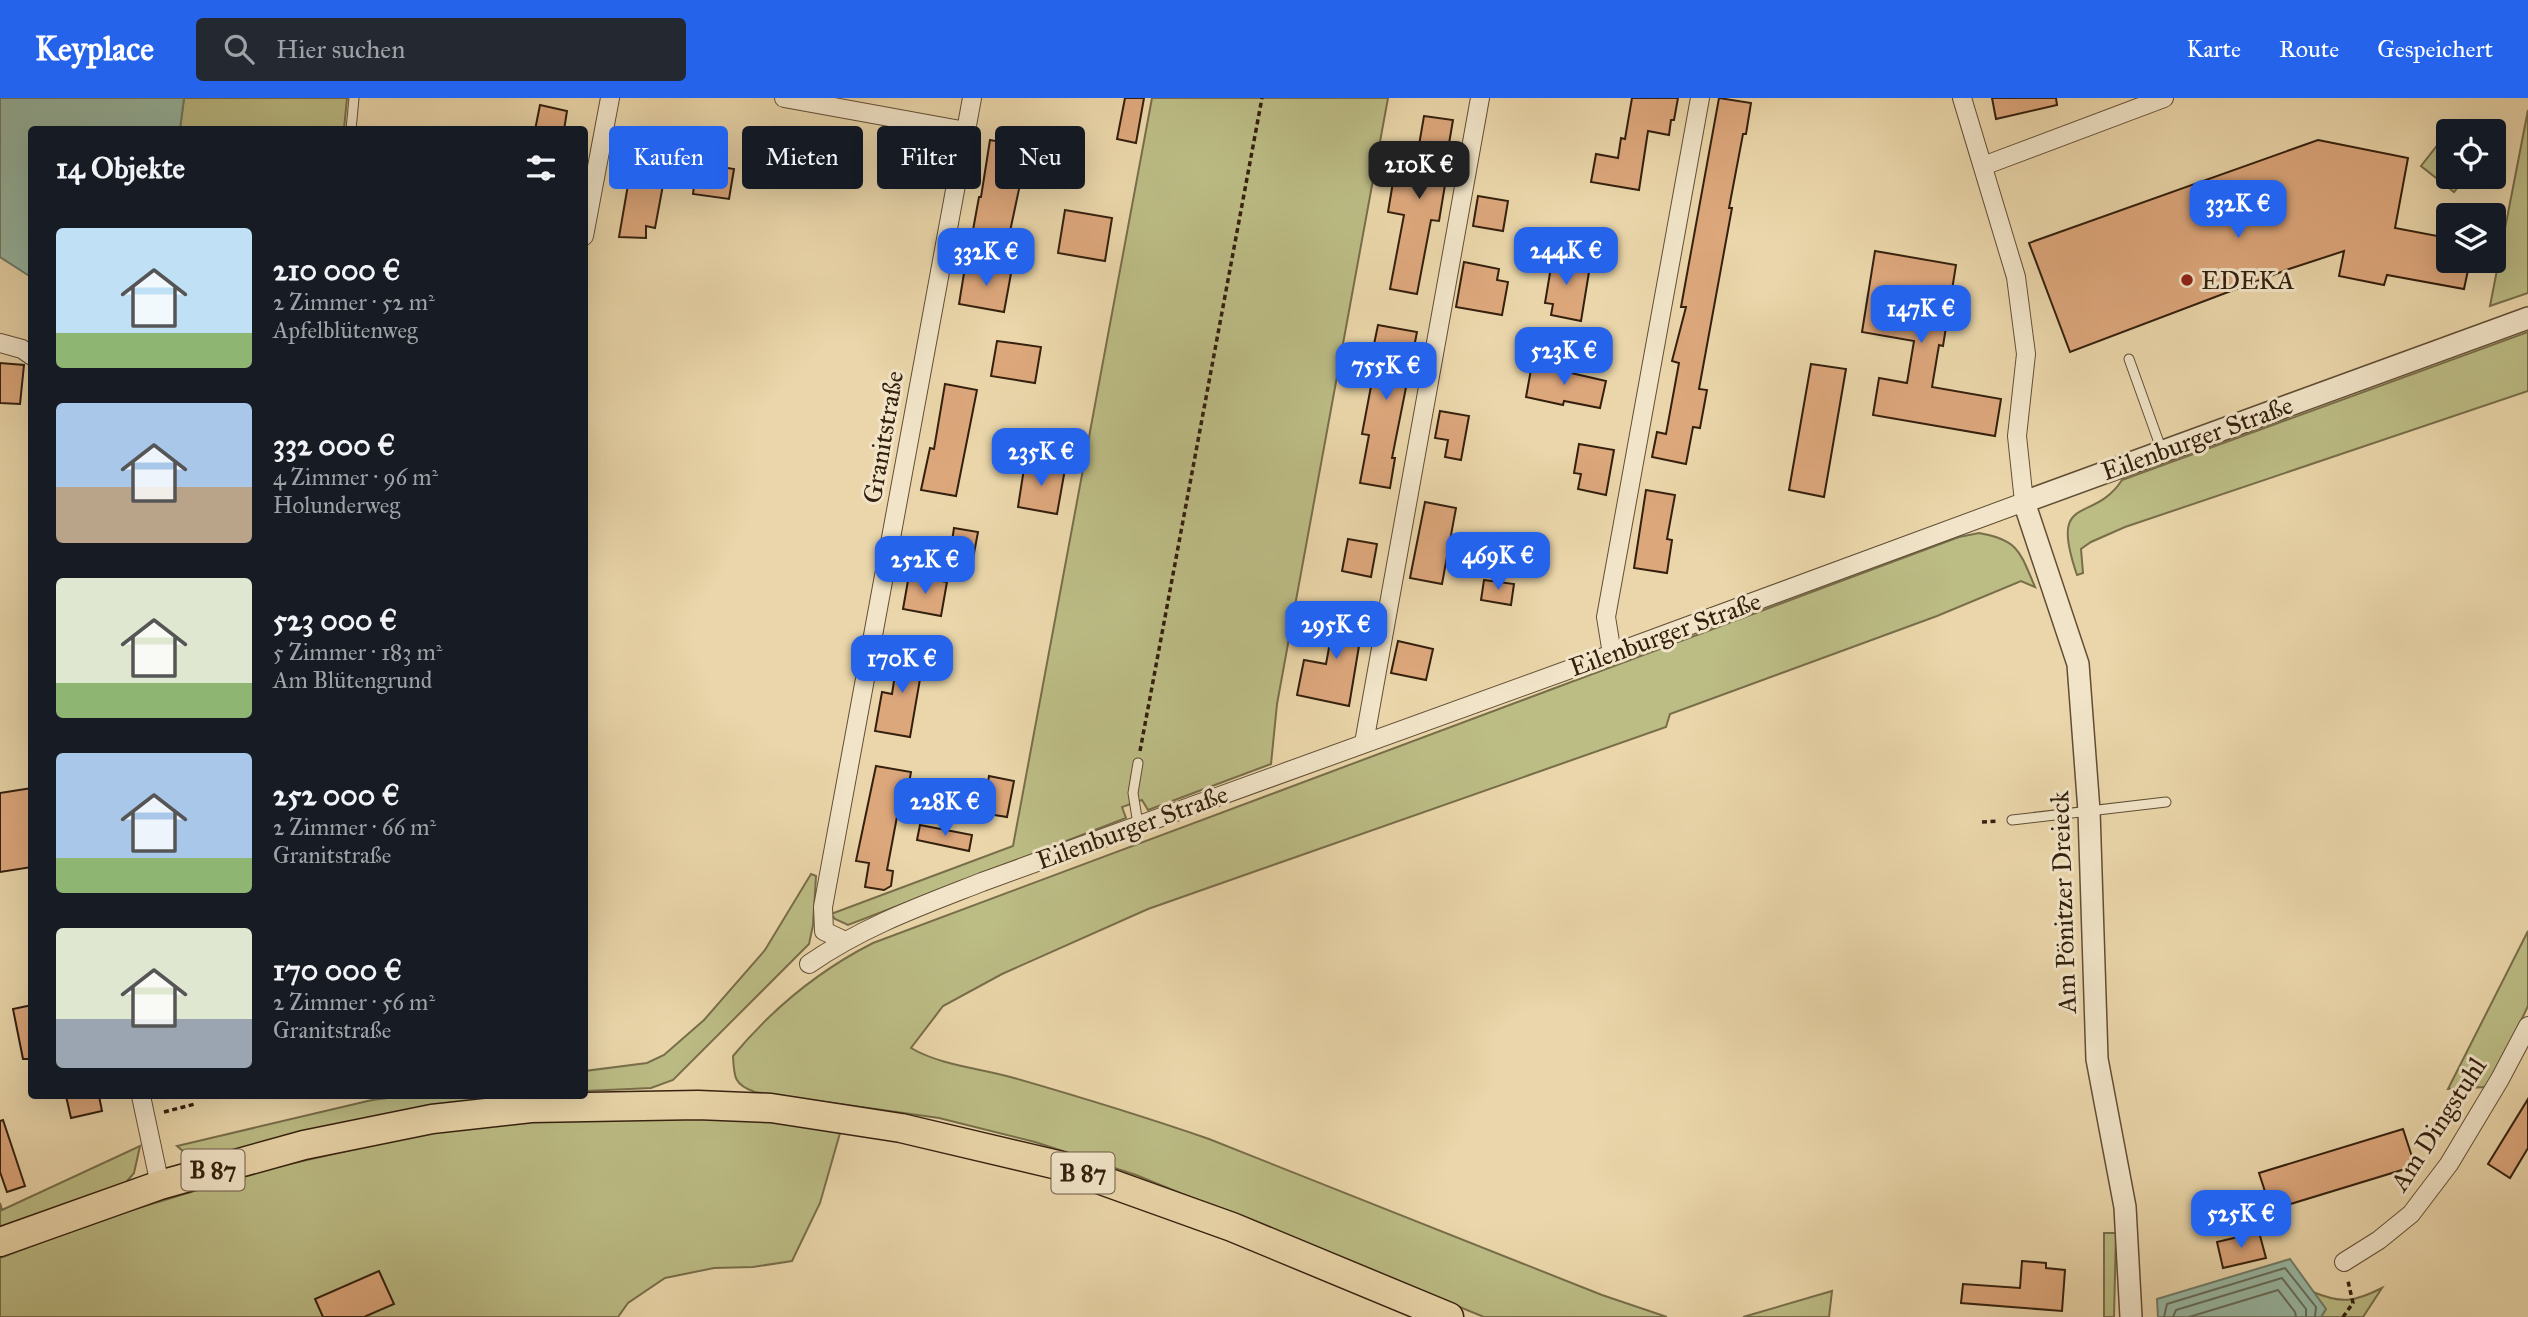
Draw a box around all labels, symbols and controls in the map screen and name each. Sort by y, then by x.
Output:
search box [196,18,686,81]
text: Keyplace [35,29,154,69]
icon: search [220,30,258,68]
text: Hier suchen [276,33,405,65]
text: Karte [2186,34,2241,64]
text: Route [2279,34,2339,64]
text: Gespeichert [2377,34,2493,64]
map controls [2436,119,2506,273]
button: locate [2436,119,2506,189]
chip: Kaufen [609,126,728,189]
chip: Mieten [742,126,863,189]
chip: Filter [877,126,981,189]
chip: Neu [995,126,1085,189]
pin: 210K € [1362,141,1476,201]
icon: filters [522,149,560,187]
text: 14 Objekte [56,150,185,186]
text: 210K € [1385,150,1453,178]
pin: 332K € [2181,180,2295,240]
text: 332K € [2206,189,2270,217]
button: layers [2436,203,2506,273]
pin: 332K € [929,228,1043,288]
pin: 244K € [1509,228,1623,287]
text: 244K € [1530,236,1602,264]
text: 332K € [954,237,1018,265]
text: 210 000 € [273,252,400,288]
icon: home [112,256,196,340]
place label: EDEKA [2201,264,2295,296]
marker: EDEKA [2179,272,2195,288]
pin: 147K € [1864,286,1978,345]
text: 2 Zimmer · 52 m² [273,288,435,316]
text: 147K € [1887,294,1955,322]
text: Apfelblütenweg [273,316,418,344]
pin: 523K € [1507,328,1621,387]
text: 523K € [1531,336,1597,364]
pin: 755K € [1329,342,1443,402]
text: 755K € [1352,351,1420,379]
street label: Granitstraße [856,368,910,506]
street label: Eilenburger Straße [2097,389,2297,487]
text: 332 000 € [273,427,395,463]
pin: 235K € [984,428,1098,488]
icon: home [112,431,196,515]
text: 235K € [1008,437,1074,465]
text: 4 Zimmer · 96 m² [273,463,438,491]
text: Holunderweg [273,491,400,519]
pin: 469K € [1441,532,1555,592]
pin: 252K € [868,536,982,596]
text: 469K € [1462,541,1534,569]
text: 252K € [891,545,959,573]
street label: Eilenburger Straße [1565,585,1765,683]
text: 523 000 € [273,602,397,638]
pin: 295K € [1279,602,1393,661]
icon: home [112,606,196,690]
text: 295K € [1301,610,1371,638]
pin: 170K € [845,636,959,695]
text: 5 Zimmer · 183 m² [273,638,443,666]
text: 170K € [867,644,937,672]
text: Am Blütengrund [273,666,432,694]
text: 252 000 € [273,777,400,813]
pin: 228K € [888,778,1002,838]
street label: Eilenburger Straße [1032,778,1232,876]
icon: home [112,781,196,865]
text: 228K € [910,787,980,815]
street label: Am Pönitzer Dreieck [2043,789,2083,1015]
text: 2 Zimmer · 66 m² [273,813,436,841]
text: Granitstraße [273,841,391,869]
text: 170 000 € [273,952,402,988]
icon: home [112,956,196,1040]
text: 2 Zimmer · 56 m² [273,988,435,1016]
text: Granitstraße [273,1016,391,1044]
street label: Am Dingstuhl [2382,1051,2493,1198]
road number: B 87 [182,1150,244,1190]
road number: B 87 [1052,1153,1114,1194]
pin: 525K € [2184,1190,2298,1250]
text: 525K € [2207,1199,2275,1227]

